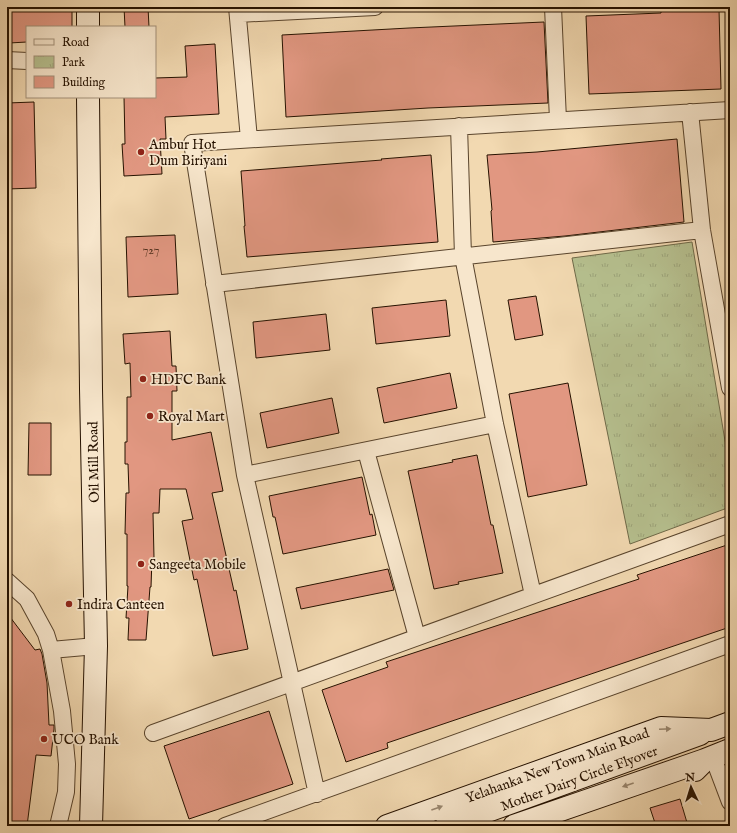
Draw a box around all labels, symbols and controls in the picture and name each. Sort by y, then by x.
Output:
legend [26,26,156,98]
text: Road [62,35,90,50]
text: Park [62,55,85,70]
text: Building [62,75,106,90]
place label: Ambur Hot Dum Biriyani [148,136,227,170]
marker: Ambur Hot Dum Biriyani [136,147,146,157]
house number: 727 [143,243,159,258]
place label: HDFC Bank [151,371,227,389]
marker: HDFC Bank [138,374,148,384]
place label: Royal Mart [158,408,225,426]
marker: Royal Mart [145,411,155,421]
street label: Oil Mill Road [84,421,104,503]
place label: Sangeeta Mobile [149,556,247,574]
marker: Sangeeta Mobile [136,559,146,569]
place label: Indira Canteen [77,596,165,614]
marker: Indira Canteen [64,599,74,609]
street label: Yelahanka New Town Main Road [463,724,652,808]
one-way arrow [659,726,672,732]
place label: UCO Bank [52,731,119,749]
marker: UCO Bank [39,734,49,744]
street label: Mother Dairy Circle Flyover [498,742,660,816]
north arrow [671,767,711,807]
text: N [684,771,696,785]
one-way arrow [622,783,634,789]
one-way arrow [431,805,443,811]

